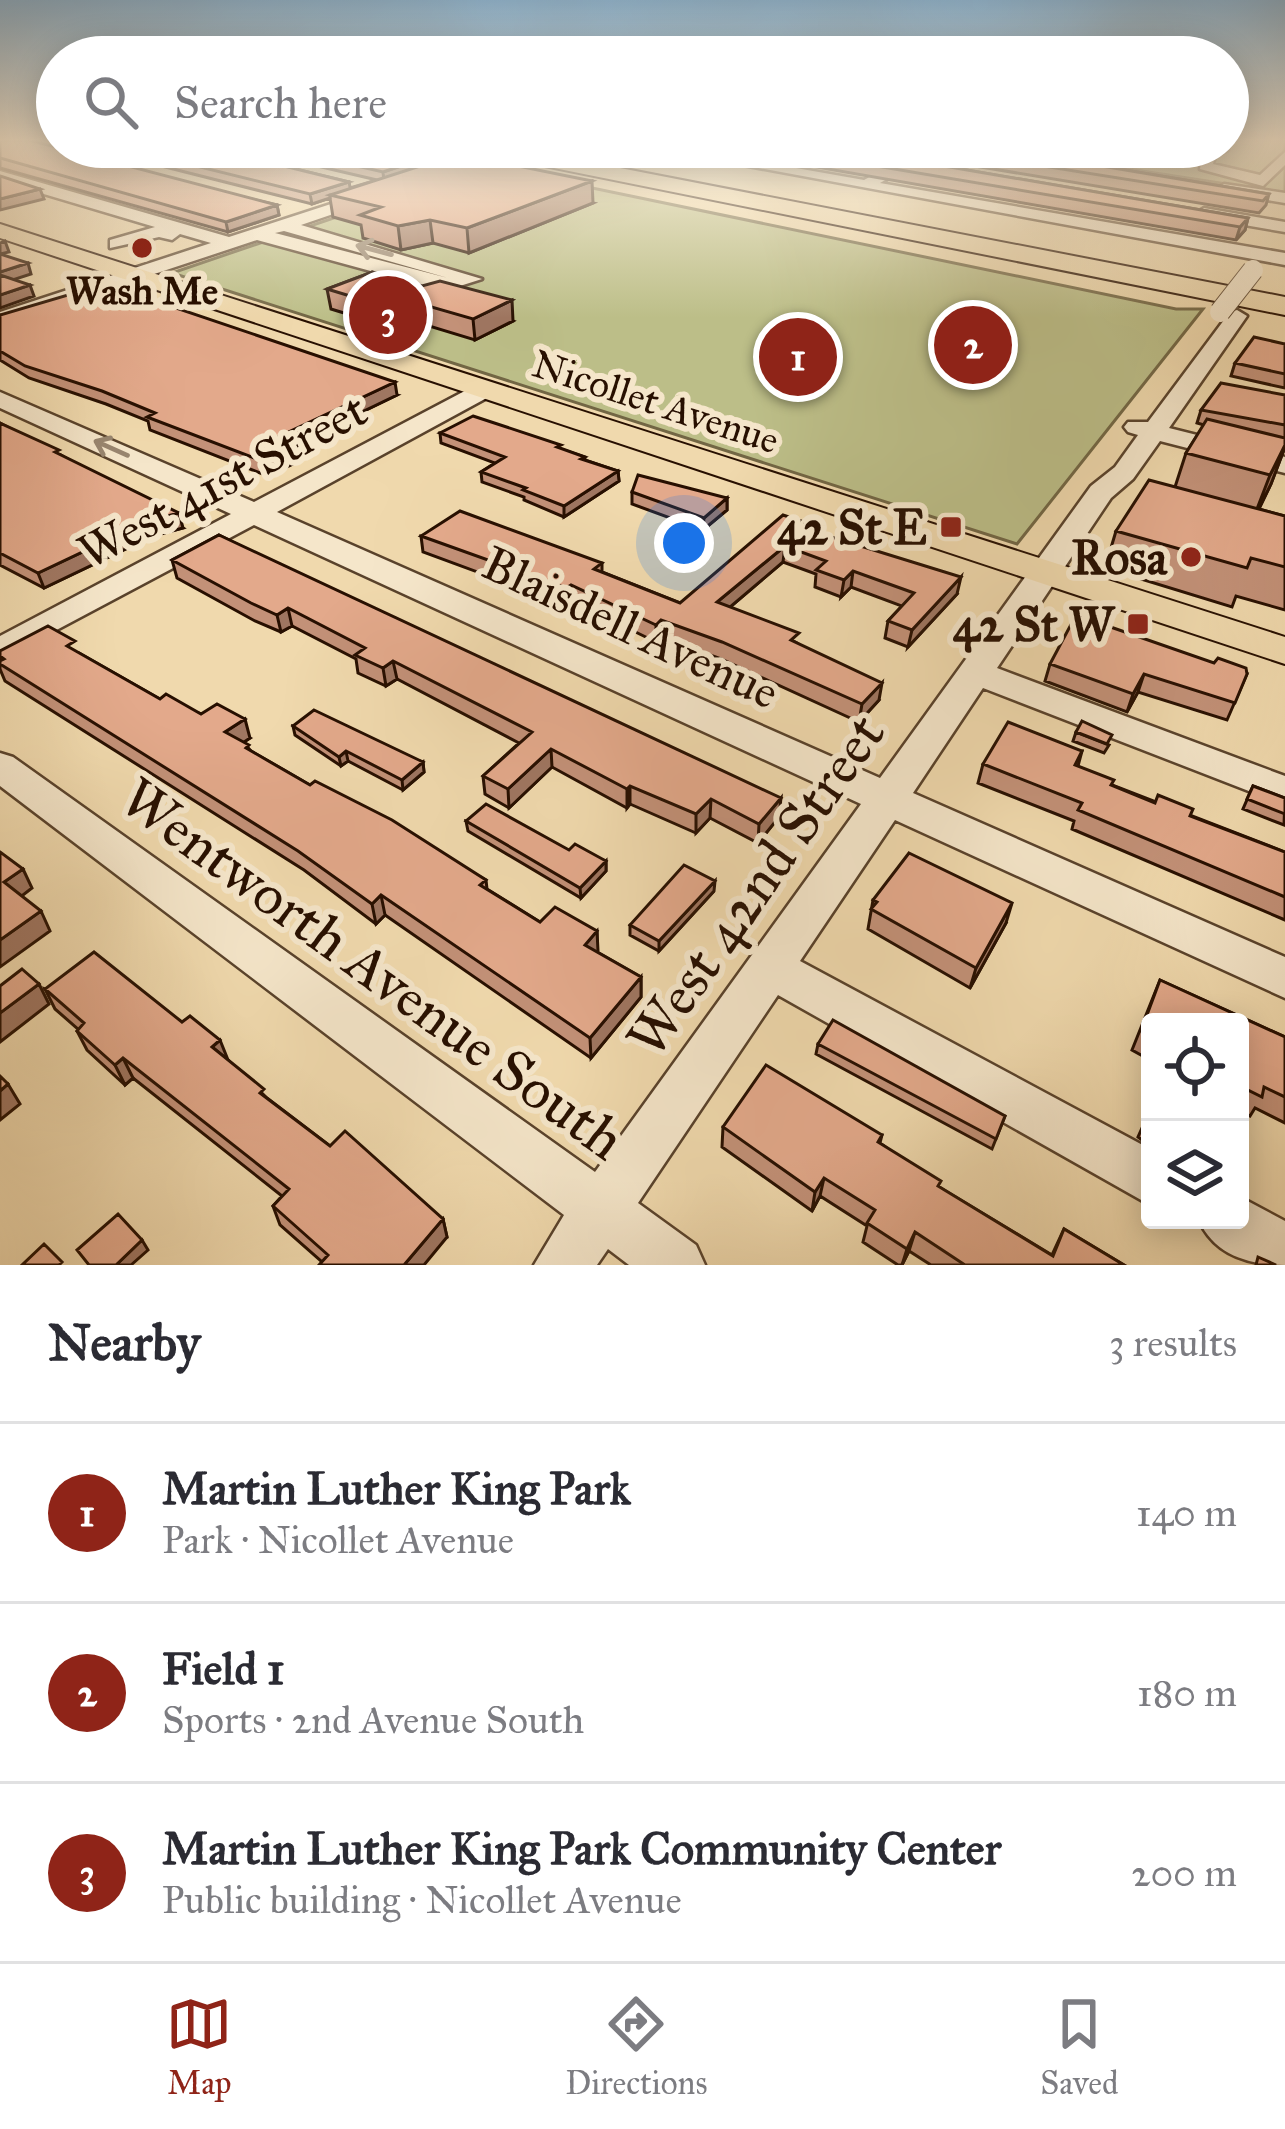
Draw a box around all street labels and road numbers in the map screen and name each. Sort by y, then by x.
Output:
street label: Nicollet Avenue [526,340,785,464]
street label: West 41st Street [68,380,377,581]
street label: Blaisdell Avenue [473,533,788,722]
street label: West 42nd Street [612,701,900,1070]
street label: Wentworth Avenue South [107,763,638,1175]

